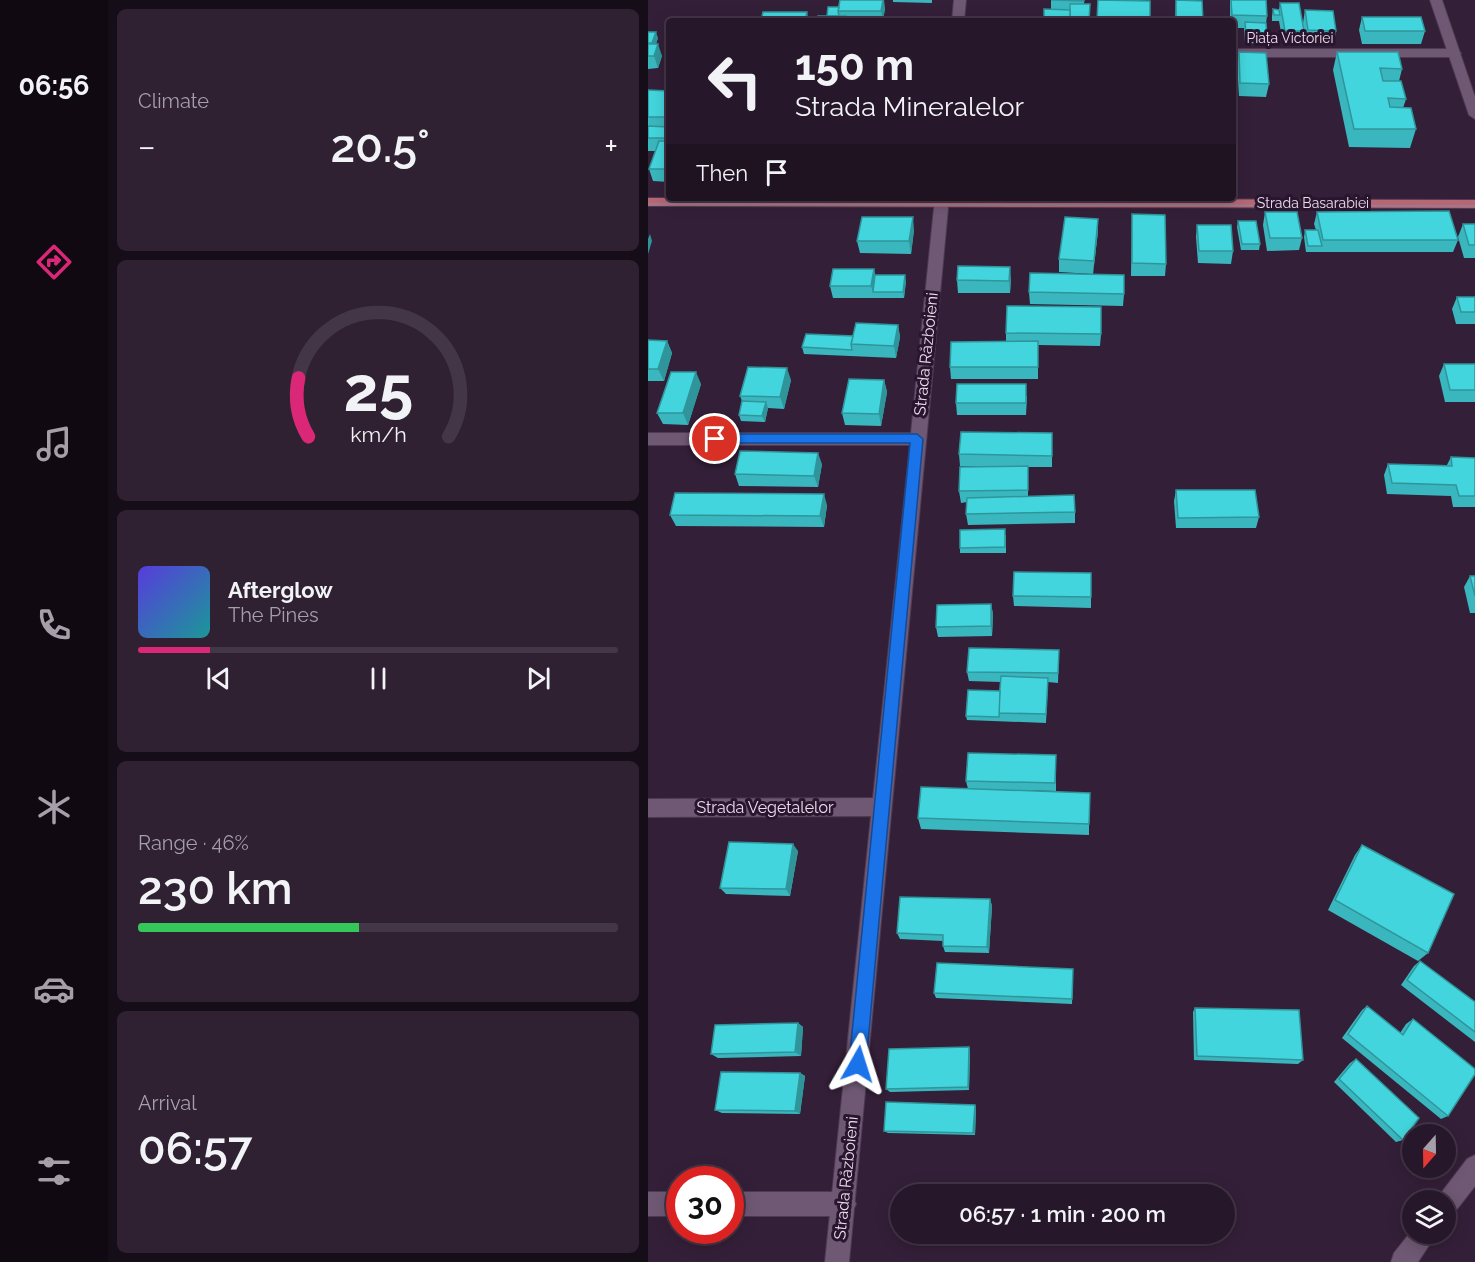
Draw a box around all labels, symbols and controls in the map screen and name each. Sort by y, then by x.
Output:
street label: Piața Victoriei [1246,30,1334,46]
text: 150 m [795,41,914,90]
icon: left [696,42,774,120]
text: 06:56 [19,70,89,101]
text: Climate [138,89,209,113]
text: Strada Mineralelor [795,91,1024,122]
text: 20.5° [330,120,430,173]
text: − [138,127,156,166]
text: + [604,127,618,166]
icon: arrive [760,156,793,189]
text: Then [696,160,748,186]
street label: Strada Basarabiei [1257,195,1369,211]
icon: directions [33,241,75,283]
street label: Strada Războieni [910,291,942,417]
text: 25 [343,353,413,427]
pin [689,413,740,464]
icon: arrive [698,422,731,455]
icon: music [33,423,75,465]
text: km/h [350,423,406,448]
text: Afterglow [228,577,333,603]
text: The Pines [228,603,319,627]
icon: phone [33,604,75,646]
icon: previous [202,662,235,695]
icon: pause [362,662,395,695]
icon: next [522,662,555,695]
icon: climate [33,786,75,828]
street label: Strada Vegetalelor [696,798,834,817]
text: Range · 46% [138,831,249,855]
text: 230 km [138,862,293,915]
icon: car [33,968,75,1010]
position arrow [826,1032,890,1096]
text: Arrival [138,1091,197,1115]
street label: Strada Războieni [830,1115,862,1241]
text: 06:57 [138,1122,252,1175]
north arrow [1402,1124,1456,1178]
map controls [1402,1124,1456,1244]
icon: filters [33,1150,75,1192]
speed limit sign: 30 [666,1166,744,1244]
button: layers [1402,1190,1456,1244]
text: 06:57 · 1 min · 200 m [959,1201,1166,1227]

